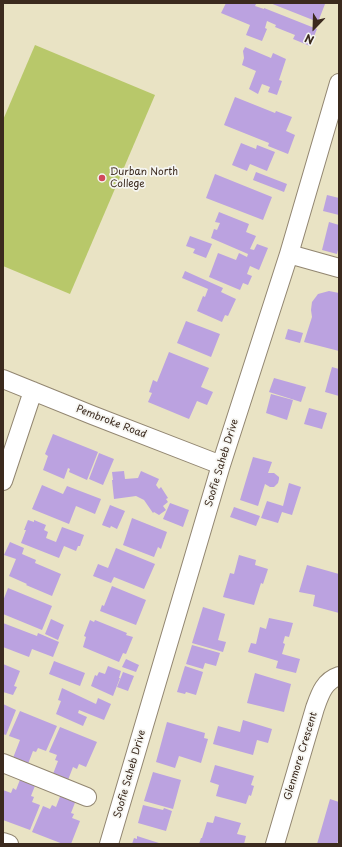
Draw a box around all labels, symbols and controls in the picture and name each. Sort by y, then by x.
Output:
north arrow [294,8,334,48]
text: N [302,30,316,49]
place label: Durban North College [110,166,178,190]
marker: Durban North College [97,173,107,183]
street label: Pembroke Road [74,403,148,441]
street label: Soofie Saheb Drive [203,418,241,508]
street label: Glenmore Crescent [282,710,320,802]
street label: Soofie Saheb Drive [112,728,148,820]

